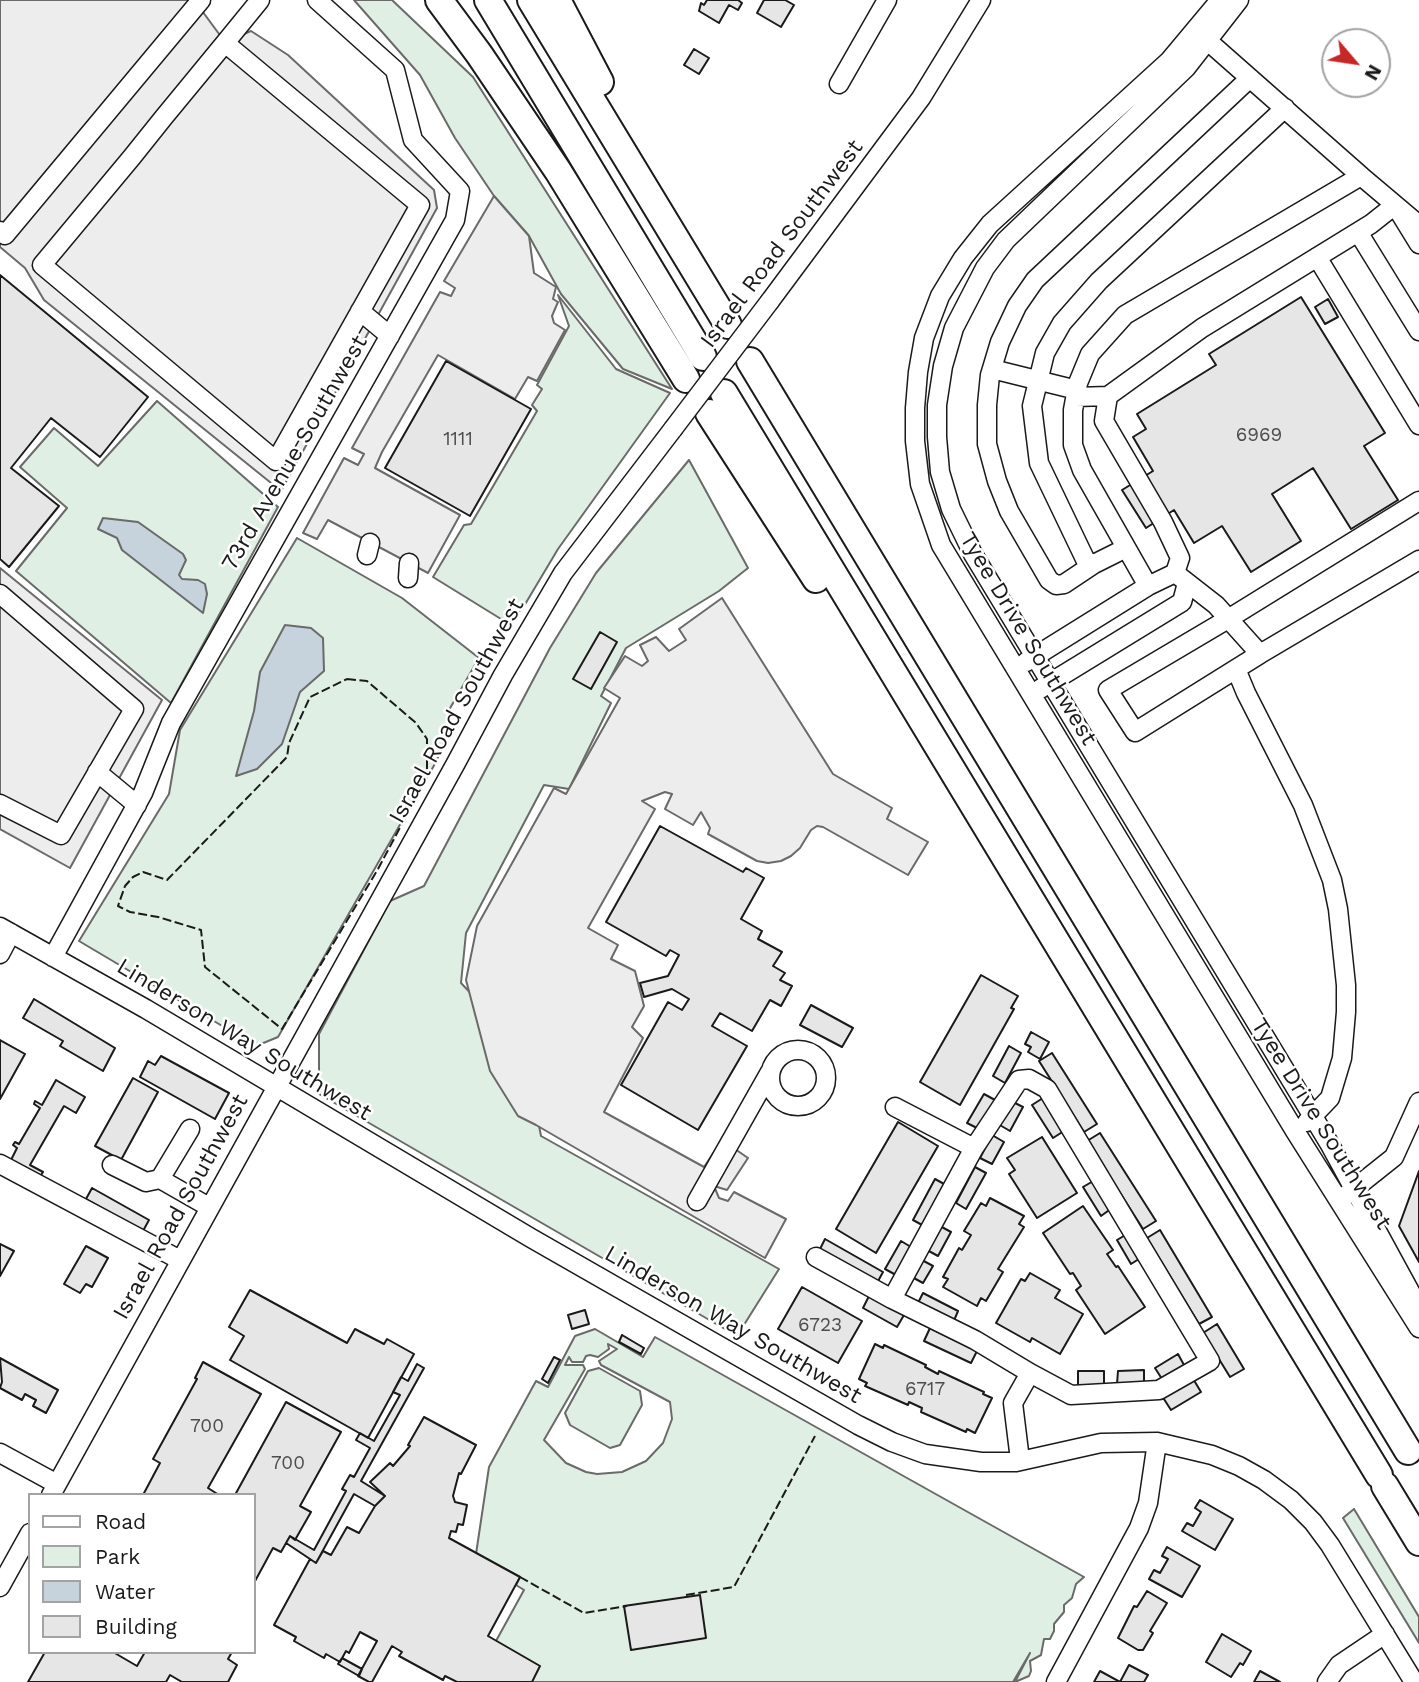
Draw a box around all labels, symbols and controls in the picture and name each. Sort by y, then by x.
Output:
north arrow [1321,28,1391,98]
text: N [1360,61,1387,84]
street label: Israel Road Southwest [695,135,869,353]
street label: 73rd Avenue Southwest [216,330,374,576]
house number: 6969 [1236,424,1282,446]
house number: 1111 [443,428,473,450]
street label: Tyee Drive Southwest [953,527,1103,751]
street label: Israel Road Southwest [384,594,530,828]
street label: Linderson Way Southwest [112,953,376,1127]
street label: Tyee Drive Southwest [1245,1013,1397,1235]
street label: Israel Road Southwest [108,1090,254,1324]
street label: Linderson Way Southwest [600,1240,866,1410]
house number: 6723 [798,1314,842,1336]
house number: 6717 [905,1378,945,1400]
house number: 700 [190,1415,224,1437]
house number: 700 [271,1452,305,1474]
legend [28,1493,256,1654]
text: Road [95,1509,146,1534]
text: Park [95,1544,140,1569]
text: Water [95,1579,155,1604]
text: Building [95,1614,177,1639]

